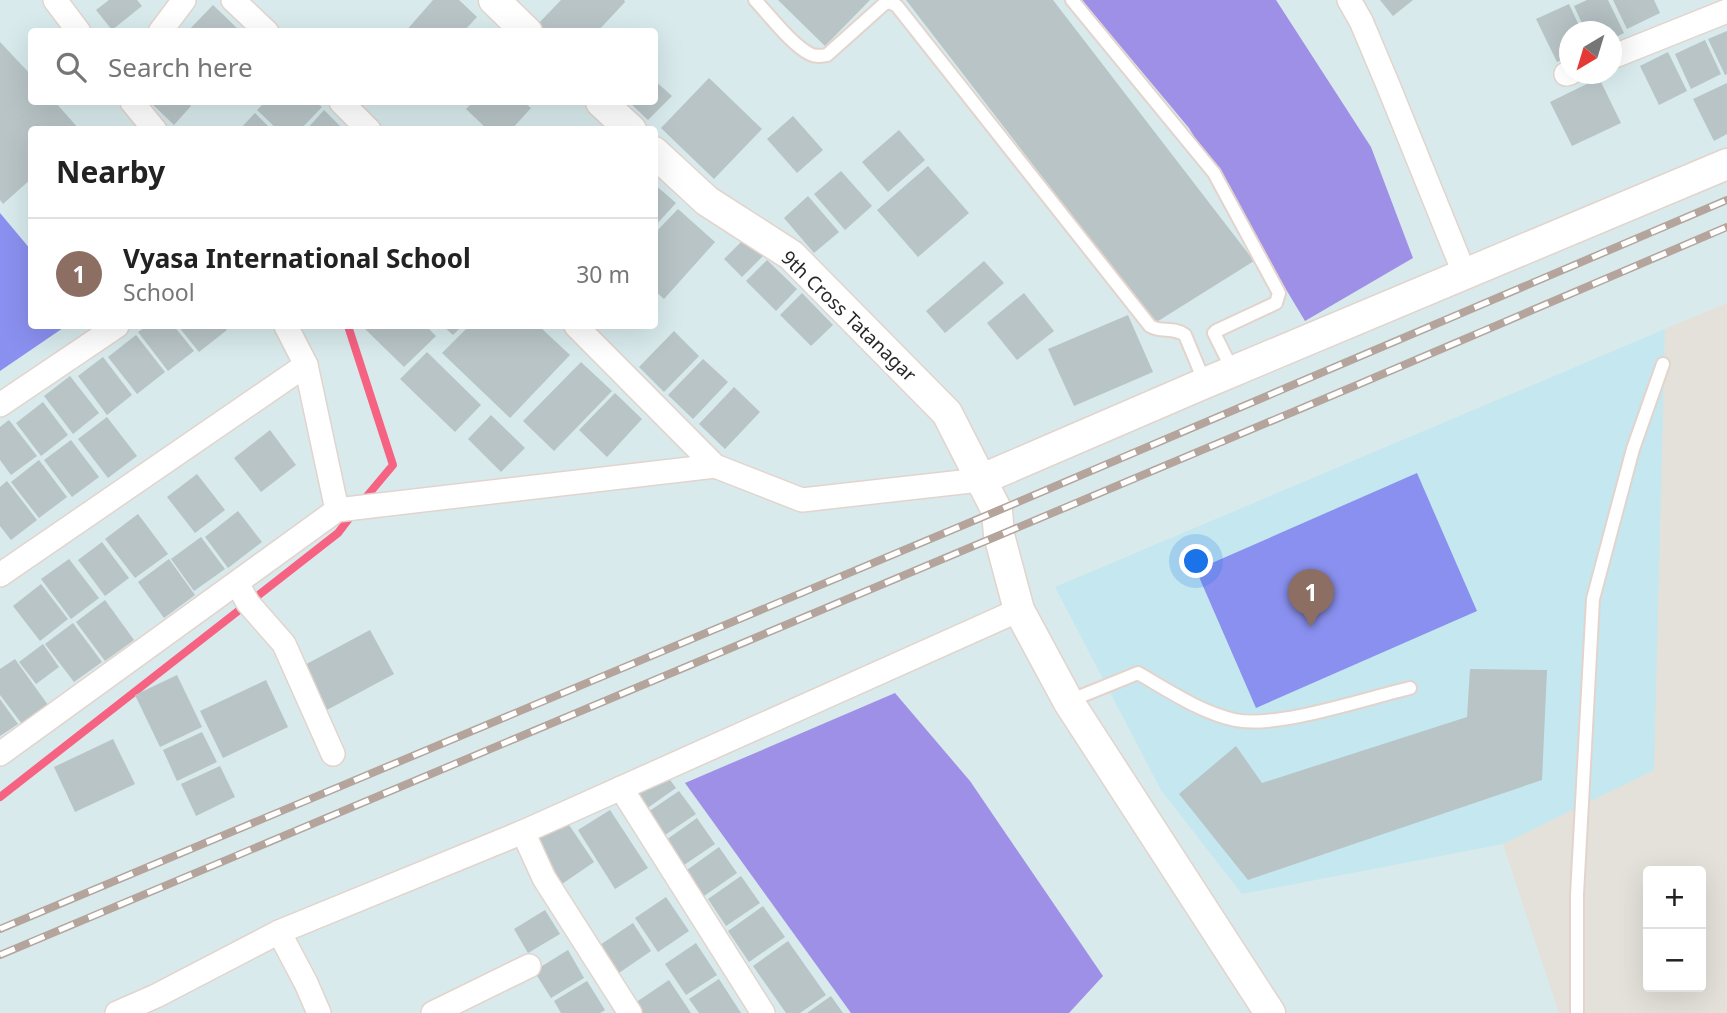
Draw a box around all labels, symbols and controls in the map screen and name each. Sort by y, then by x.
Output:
north arrow [1559,21,1622,84]
search box [28,28,658,105]
icon: search [52,48,90,86]
text: Search here [108,49,253,85]
text: Nearby [56,151,165,192]
text: Vyasa International School [123,240,471,276]
street label: 9th Cross Tatanagar [776,245,922,387]
text: 1 [72,258,86,290]
text: 30 m [576,258,630,290]
text: School [123,276,195,308]
your location [1179,544,1213,578]
pin: 1 [1288,569,1334,627]
map controls [1643,866,1706,992]
button: + [1643,866,1706,929]
button: − [1643,929,1706,992]

